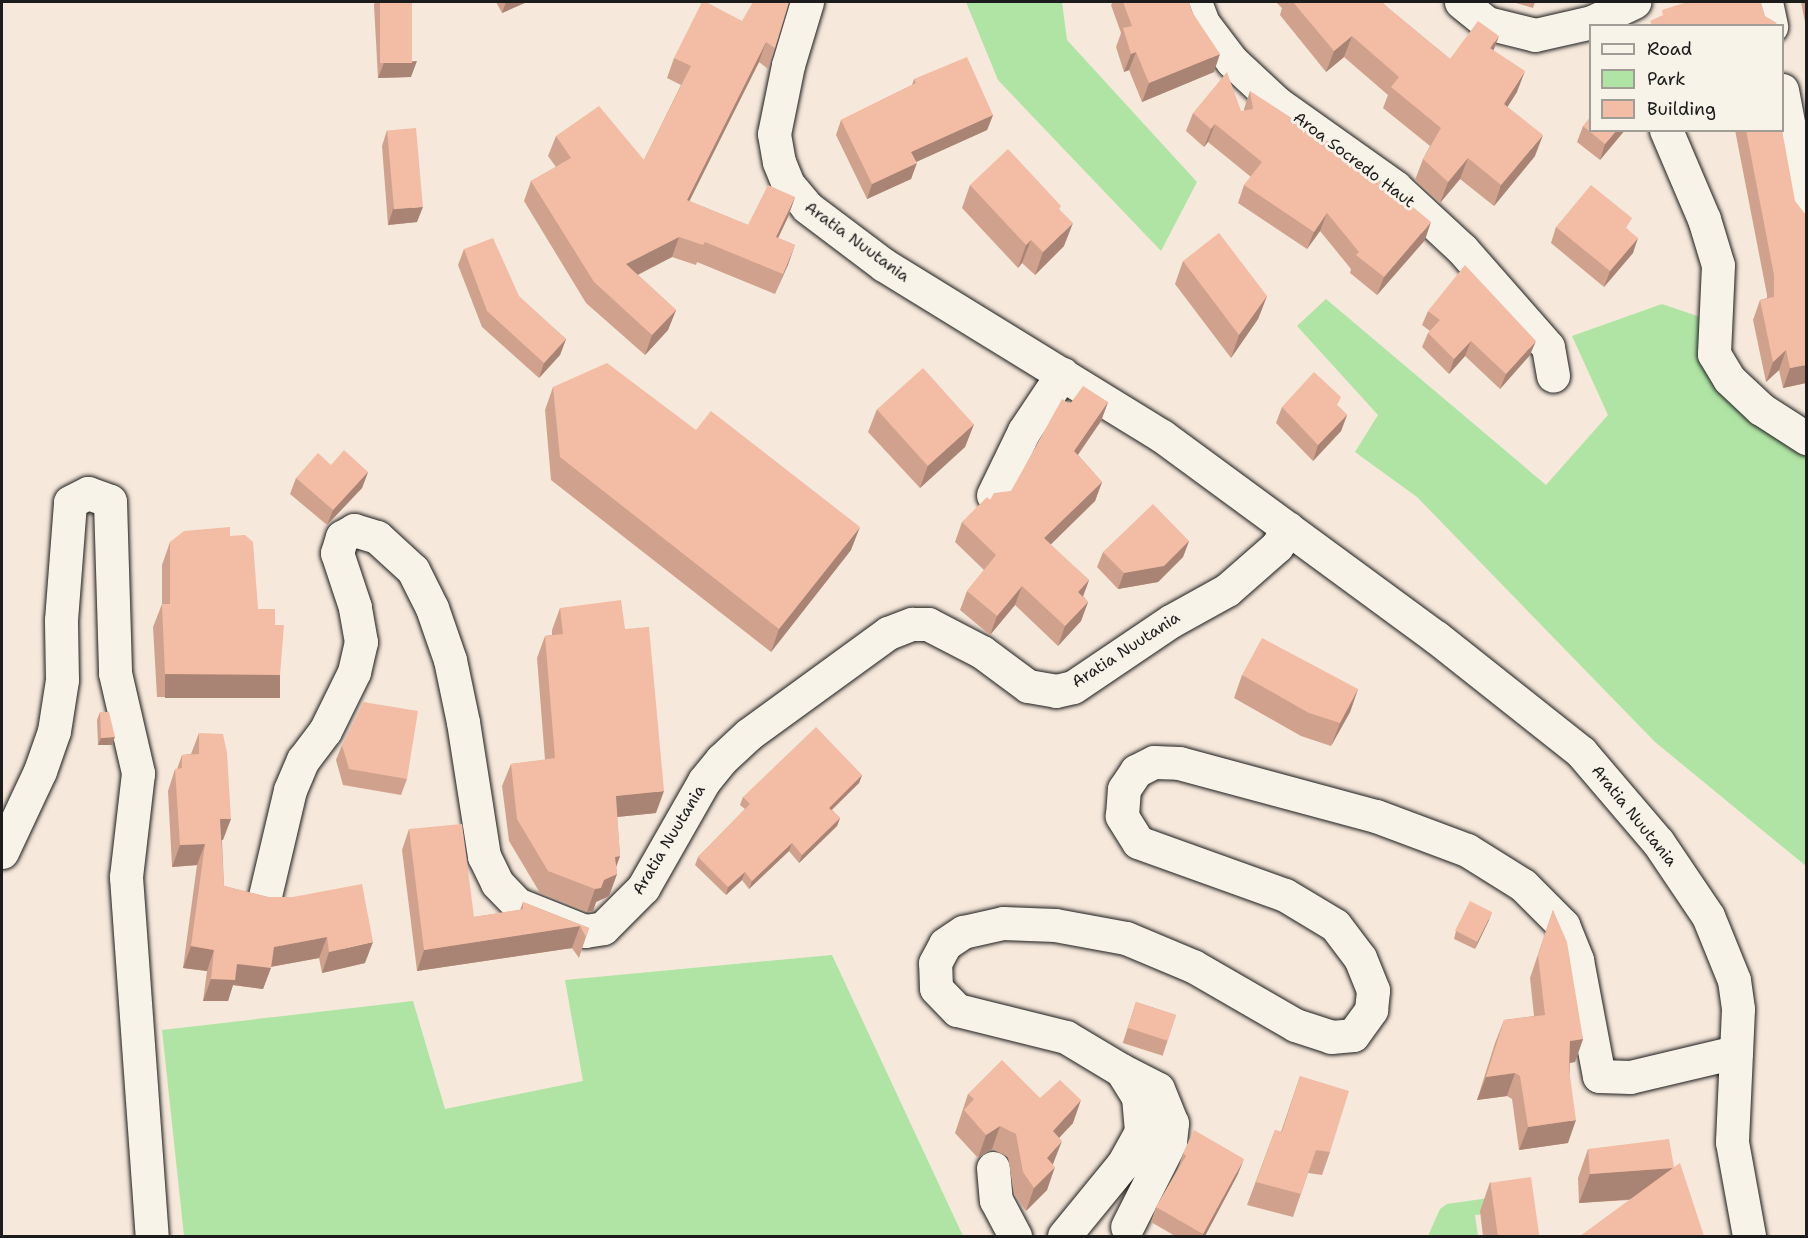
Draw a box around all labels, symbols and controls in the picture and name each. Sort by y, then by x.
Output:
legend [1589,24,1784,132]
text: Road [1647,37,1692,61]
text: Park [1647,67,1686,91]
text: Building [1647,97,1716,121]
street label: Aroa Socredo Haut [1289,108,1419,212]
street label: Aratia Nuutania [801,198,913,286]
street label: Aratia Nuutania [1068,608,1184,692]
street label: Aratia Nuutania [1587,761,1681,871]
street label: Aratia Nuutania [629,782,709,898]

